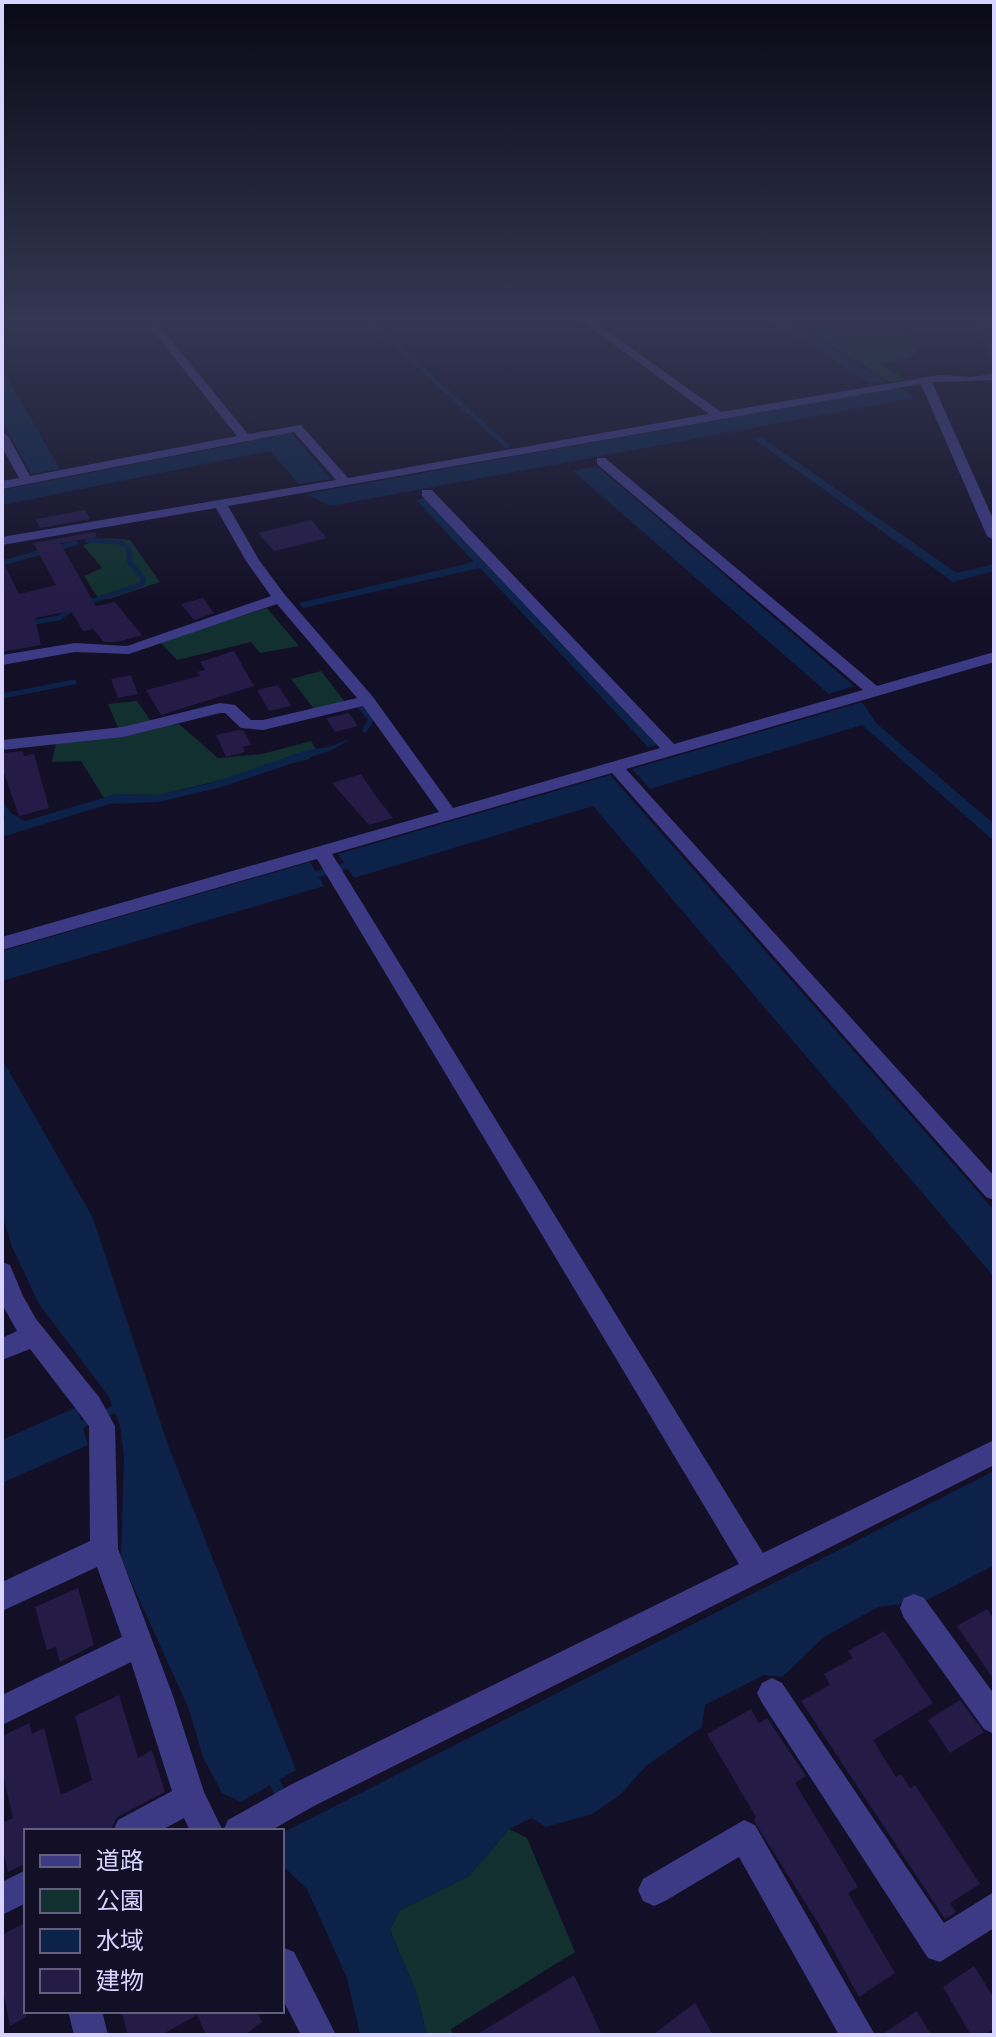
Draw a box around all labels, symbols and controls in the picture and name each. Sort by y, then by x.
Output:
legend [24,1829,284,2013]
text: 道路 [96,1845,144,1876]
text: 公園 [96,1885,144,1916]
text: 水域 [96,1925,144,1956]
text: 建物 [96,1965,144,1996]

